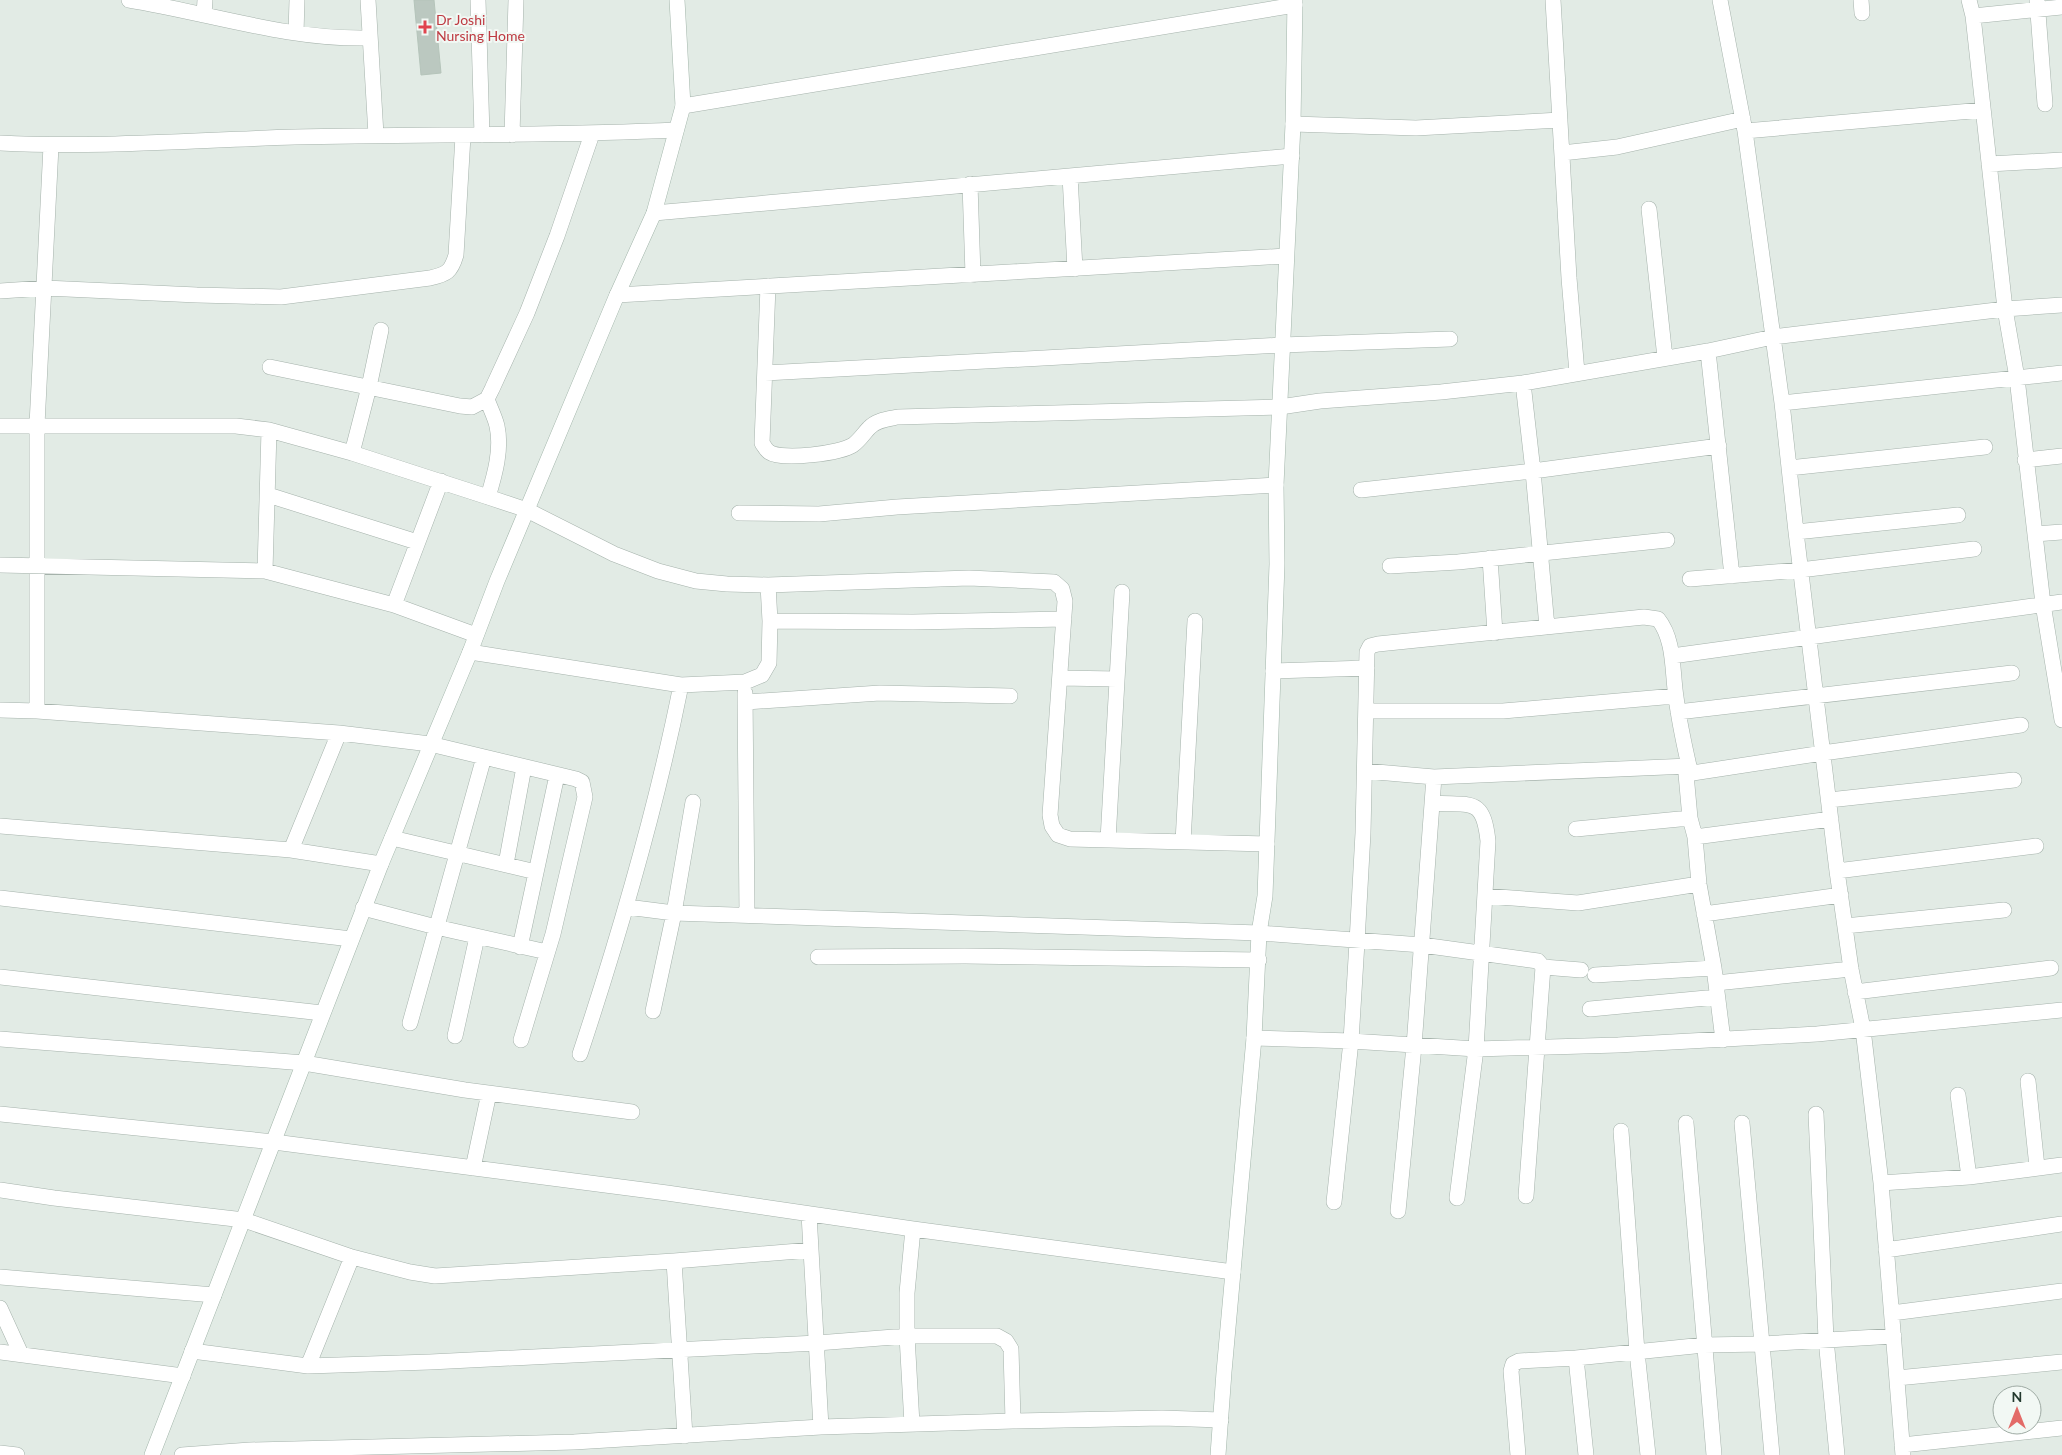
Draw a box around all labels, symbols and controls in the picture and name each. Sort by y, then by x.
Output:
place label: Dr Joshi Nursing Home [436,11,525,44]
marker: Dr Joshi Nursing Home [418,20,432,34]
north arrow [1992,1385,2042,1435]
text: N [2012,1388,2022,1405]

